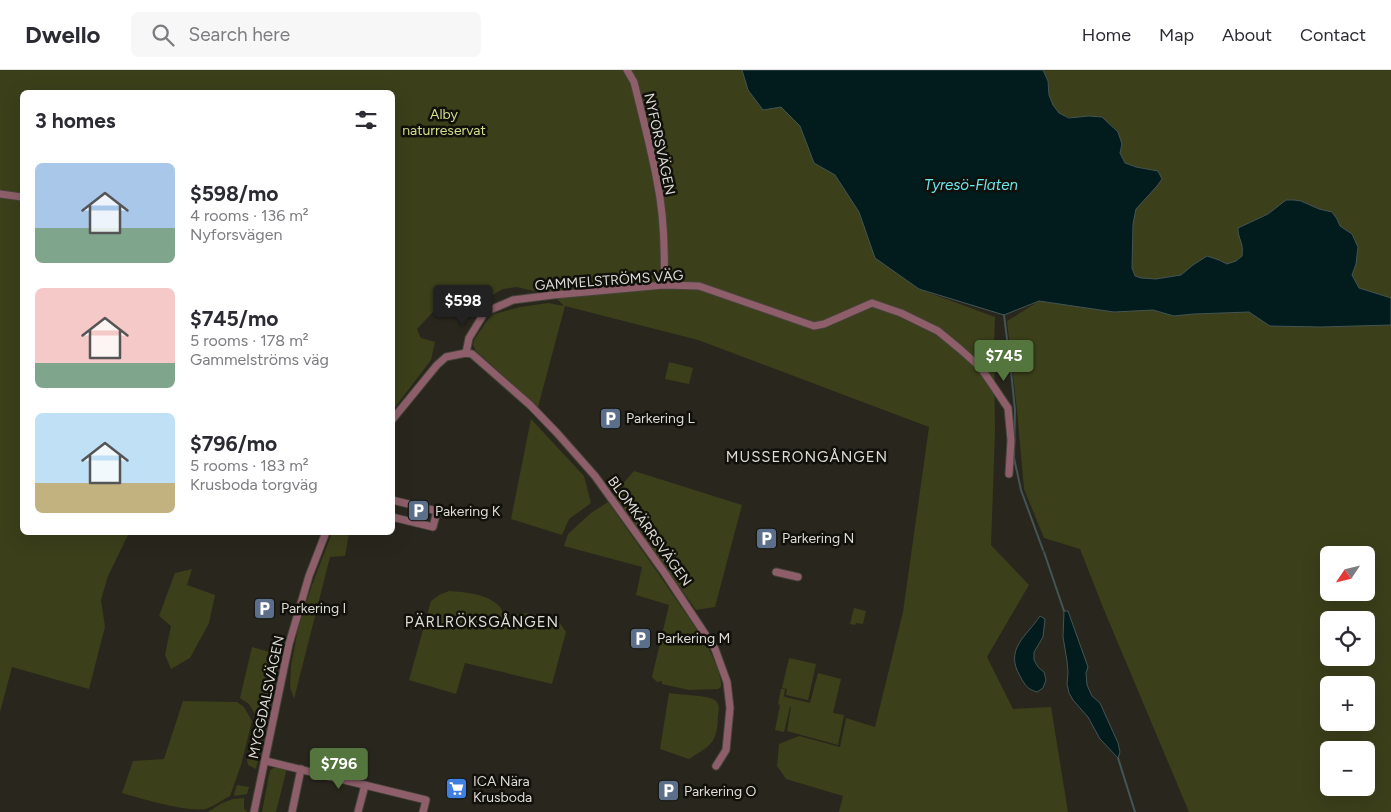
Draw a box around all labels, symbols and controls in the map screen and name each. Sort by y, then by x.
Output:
search box [131,12,481,57]
text: Dwello [25,20,101,49]
icon: search [149,21,177,49]
text: Search here [189,23,290,46]
text: Home [1082,24,1131,46]
text: Map [1159,24,1194,46]
text: About [1222,24,1272,46]
text: Contact [1300,24,1366,46]
street label: NYFORSVÄGEN [640,91,679,197]
icon: filters [352,106,380,134]
park label: Alby naturreservat [402,106,486,139]
text: 3 homes [35,108,116,133]
water label: Tyresö-Flaten [924,176,1018,194]
text: $598/mo [190,181,278,206]
icon: home [75,183,135,243]
text: 4 rooms · 136 m² [190,206,309,225]
text: Nyforsvägen [190,225,282,244]
street label: GAMMELSTRÖMS VÄG [534,267,684,294]
pin: $598 [433,284,493,327]
text: $598 [444,291,482,310]
text: $745/mo [190,306,278,331]
icon: home [75,308,135,368]
text: 5 rooms · 178 m² [190,331,309,350]
pin: $745 [974,340,1034,382]
text: $745 [985,346,1023,365]
text: Gammelströms väg [190,350,329,369]
parking icon: Parkering L [598,406,622,430]
place label: Parkering L [626,410,696,427]
text: $796/mo [190,431,277,456]
icon: home [75,433,135,493]
district label: MUSSERONGÅNGEN [726,448,888,466]
text: 5 rooms · 183 m² [190,456,309,475]
street label: BLOMKÄRRSVÄGEN [604,473,695,589]
text: Krusboda torgväg [190,475,318,494]
parking icon: Pakering K [407,499,431,523]
place label: Pakering K [435,503,501,520]
parking icon: Parkering N [754,526,778,550]
place label: Parkering N [782,530,854,547]
north arrow [1320,546,1375,601]
map controls [1320,546,1375,796]
parking icon: Parkering I [253,596,277,620]
place label: Parkering I [281,600,346,617]
button: locate [1320,611,1375,666]
district label: PÄRLRÖKSGÅNGEN [405,613,559,631]
parking icon: Parkering M [629,626,653,650]
place label: Parkering M [657,630,730,647]
street label: MYGGDALSVÄGEN [245,634,288,760]
button: + [1320,676,1375,731]
button: − [1320,741,1375,796]
pin: $796 [309,748,369,790]
text: $796 [321,754,357,773]
place label: ICA Nära Krusboda [473,773,532,806]
supermarket icon: ICA Nära Krusboda [445,777,469,801]
parking icon: Parkering O [656,779,680,803]
place label: Parkering O [684,783,757,800]

